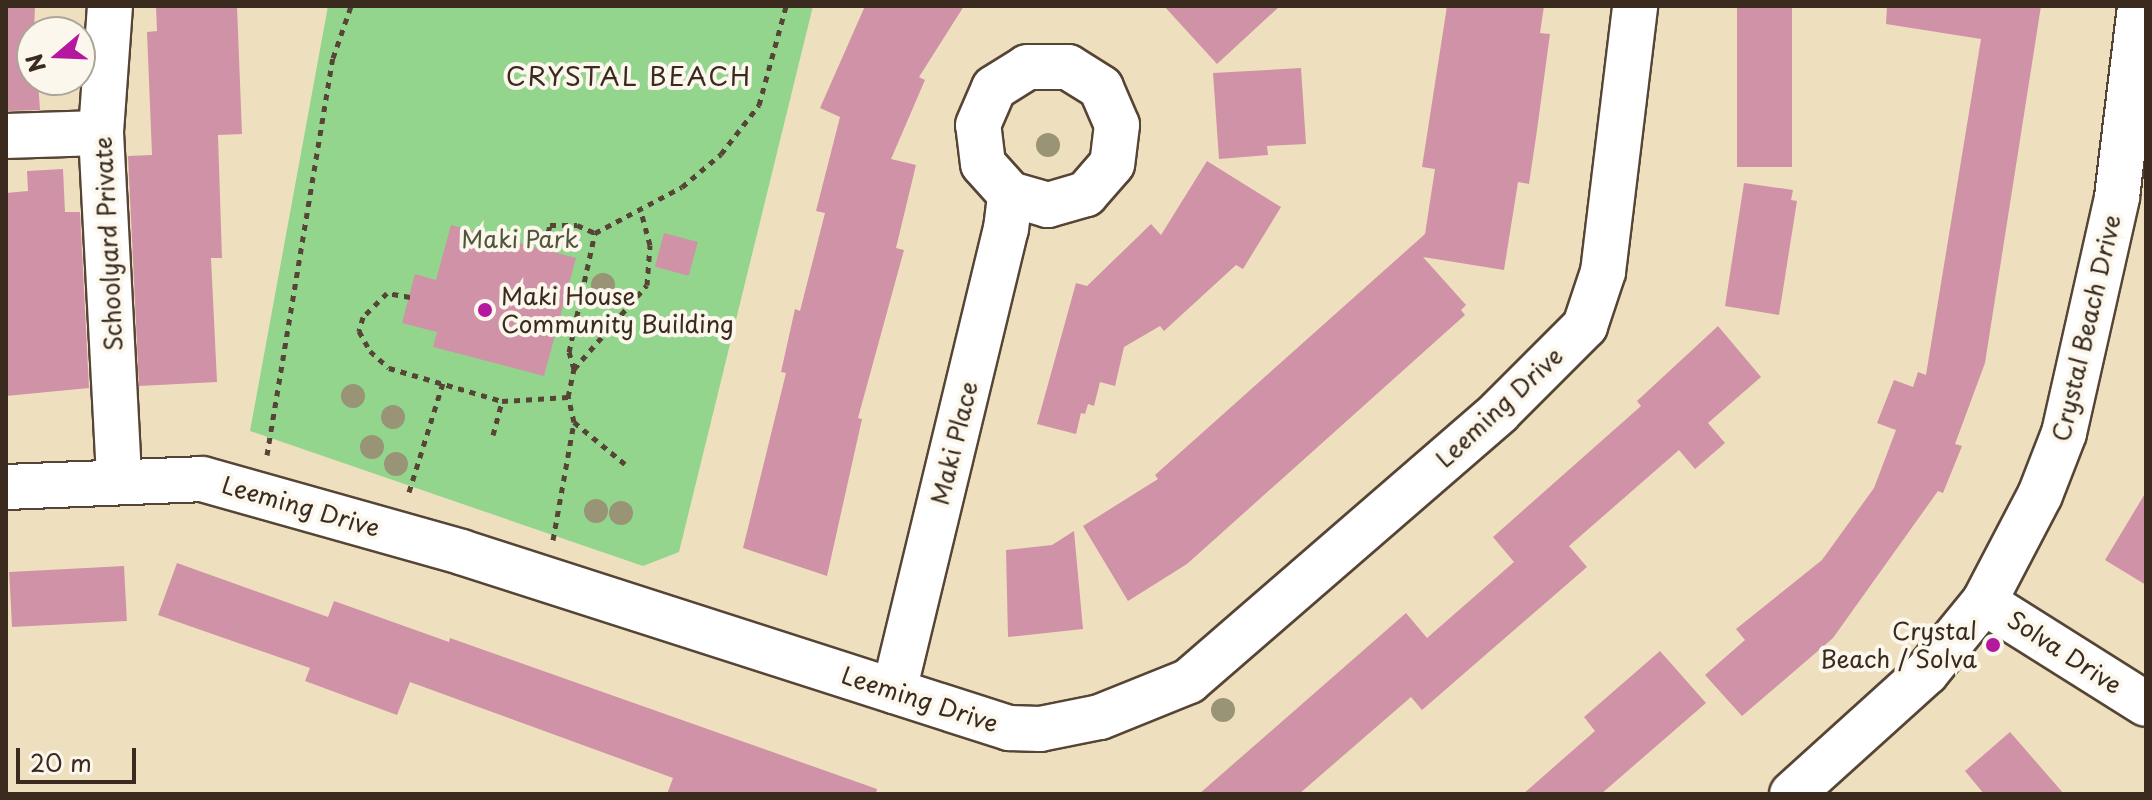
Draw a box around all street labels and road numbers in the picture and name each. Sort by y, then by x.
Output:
street label: Schoolyard Private [88,134,128,354]
street label: Crystal Beach Drive [2046,212,2126,444]
street label: Leeming Drive [1430,341,1568,473]
street label: Maki Place [925,378,983,508]
street label: Leeming Drive [219,470,383,542]
street label: Solva Drive [2002,604,2128,700]
street label: Leeming Drive [838,660,1002,738]

